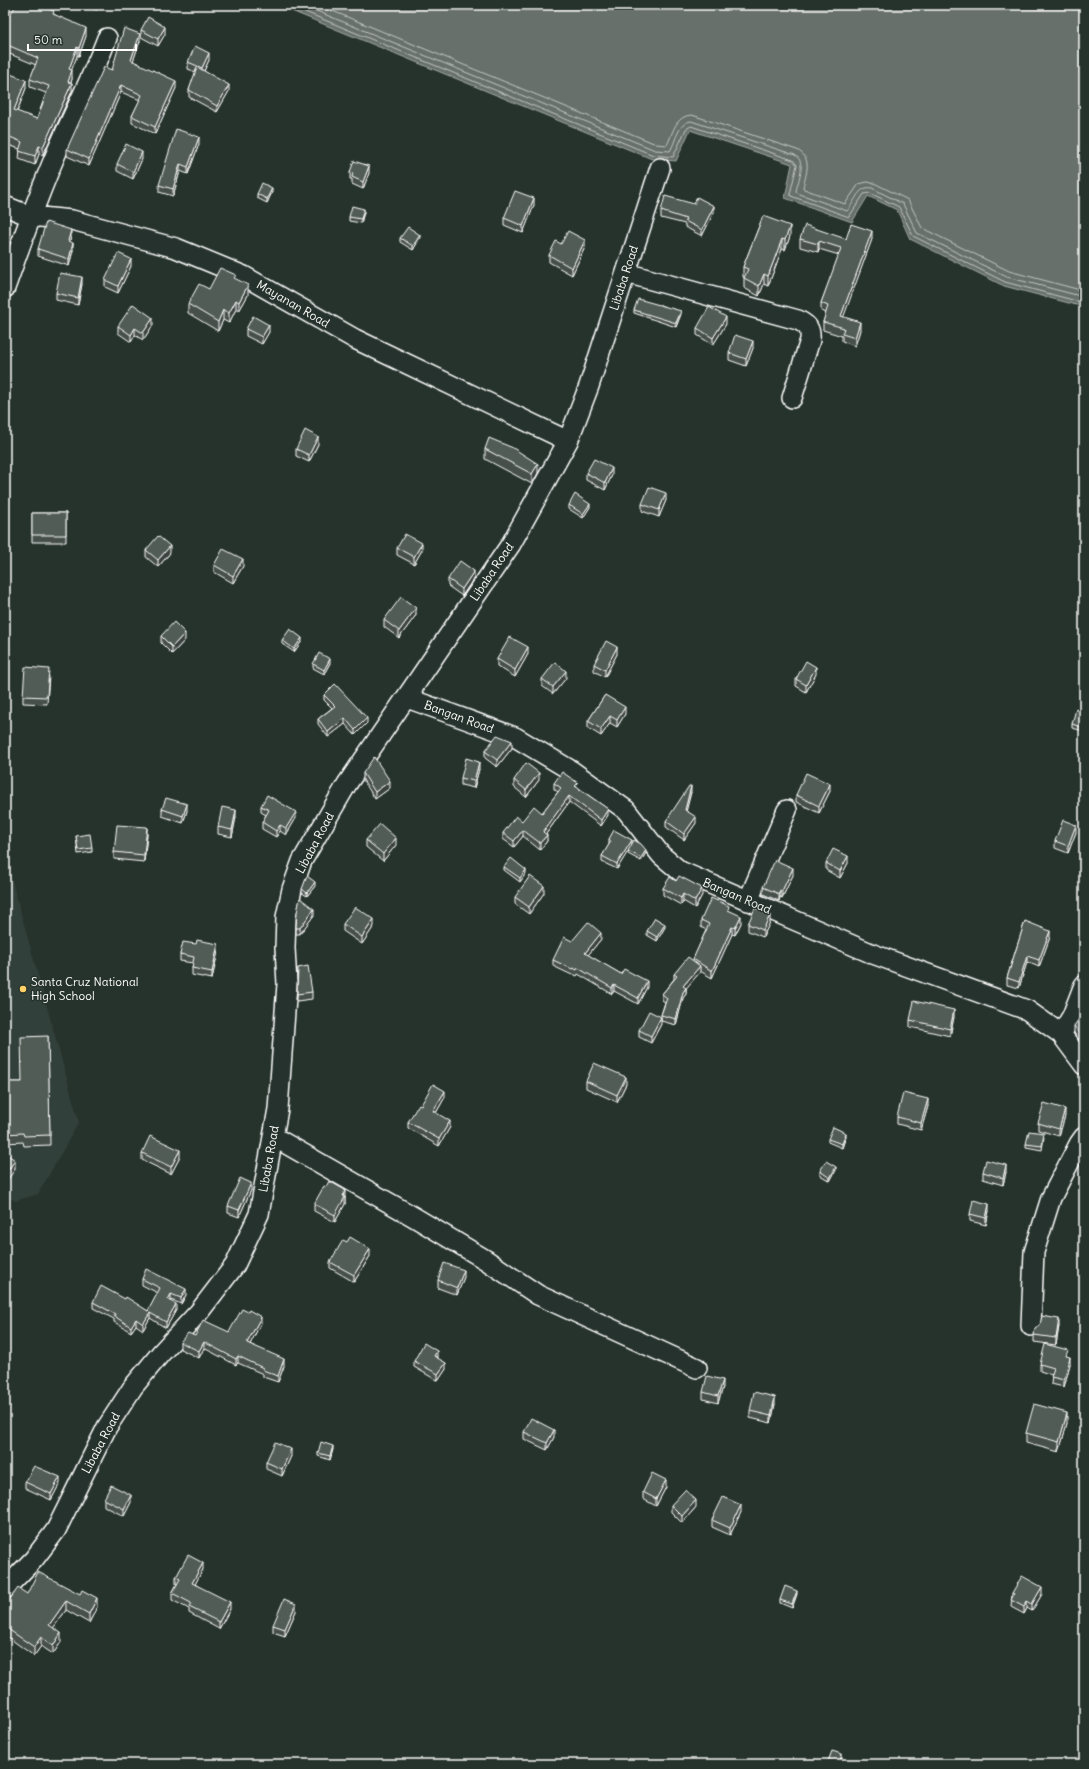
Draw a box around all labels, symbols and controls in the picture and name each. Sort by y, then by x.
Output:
scale bar [28,26,136,52]
text: 50 m [34,32,63,47]
street label: Libaba Road [606,244,641,312]
street label: Mayanan Road [254,277,332,331]
street label: Libaba Road [467,540,517,604]
street label: Bangan Road [422,697,496,736]
street label: Libaba Road [292,810,337,876]
street label: Bangan Road [701,874,774,917]
place label: Santa Cruz National High School [31,974,138,1003]
marker: Santa Cruz National High School [18,984,28,994]
street label: Libaba Road [255,1125,282,1193]
street label: Libaba Road [78,1410,123,1476]

